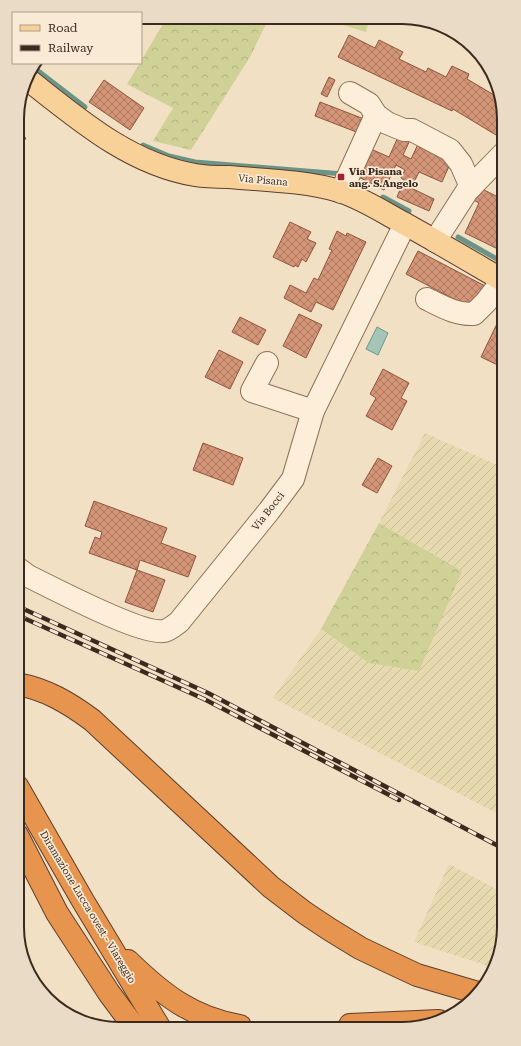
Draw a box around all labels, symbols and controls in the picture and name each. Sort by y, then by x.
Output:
legend [12,12,142,64]
text: Road [48,21,78,35]
text: Railway [48,41,94,55]
place label: Via Pisana ang. S.Angelo [349,166,419,189]
street label: Via Pisana [238,172,289,188]
marker: Via Pisana ang. S.Angelo [336,172,346,182]
street label: Via Bocci [250,490,286,532]
street label: Diramazione Lucca ovest - Viareggio [38,829,138,985]

